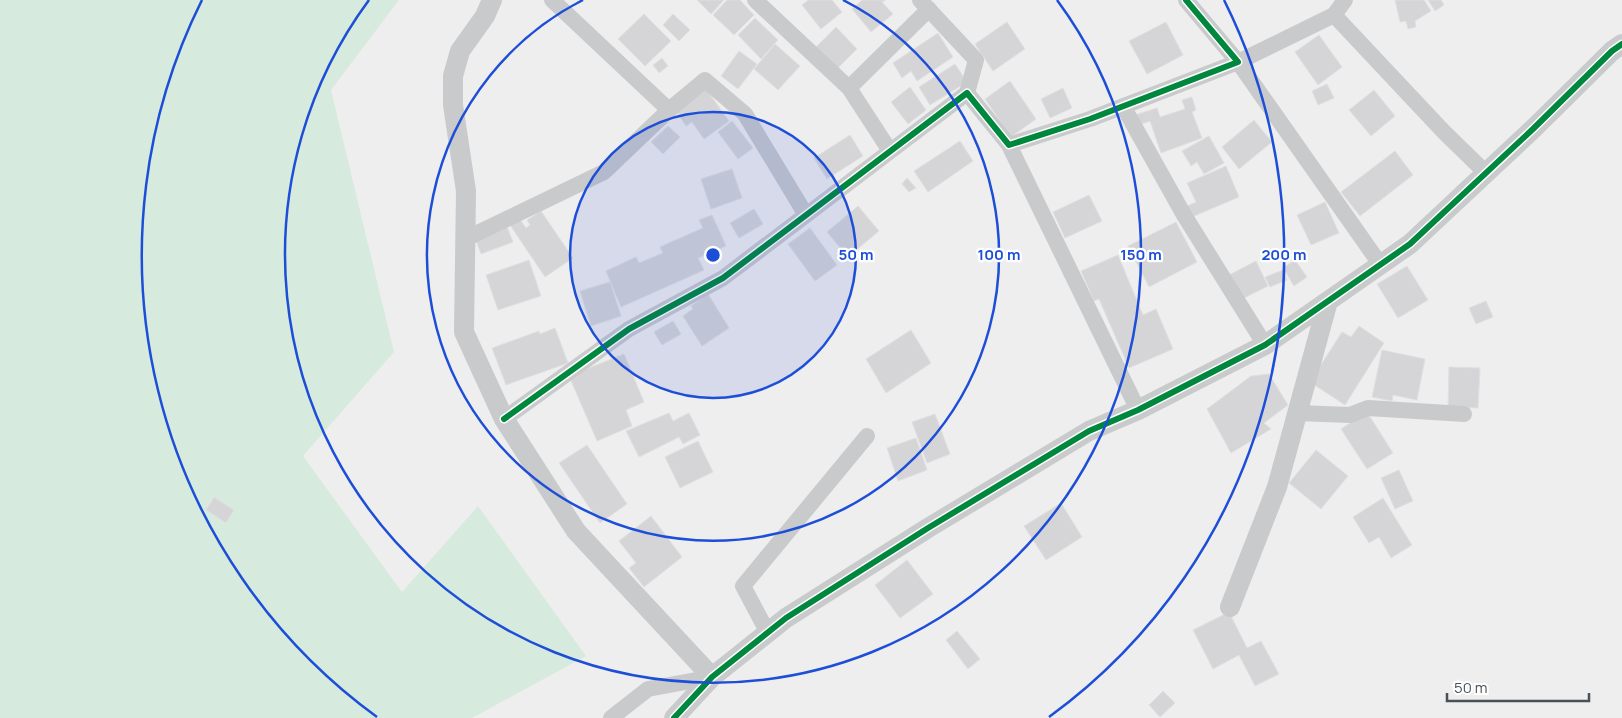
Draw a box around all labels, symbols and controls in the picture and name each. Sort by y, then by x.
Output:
text: 50 m [838,244,874,265]
text: 100 m [978,244,1020,265]
text: 150 m [1120,244,1162,265]
text: 200 m [1261,244,1307,265]
centre of rings [704,246,722,264]
scale bar [1447,670,1590,702]
text: 50 m [1454,677,1488,698]

